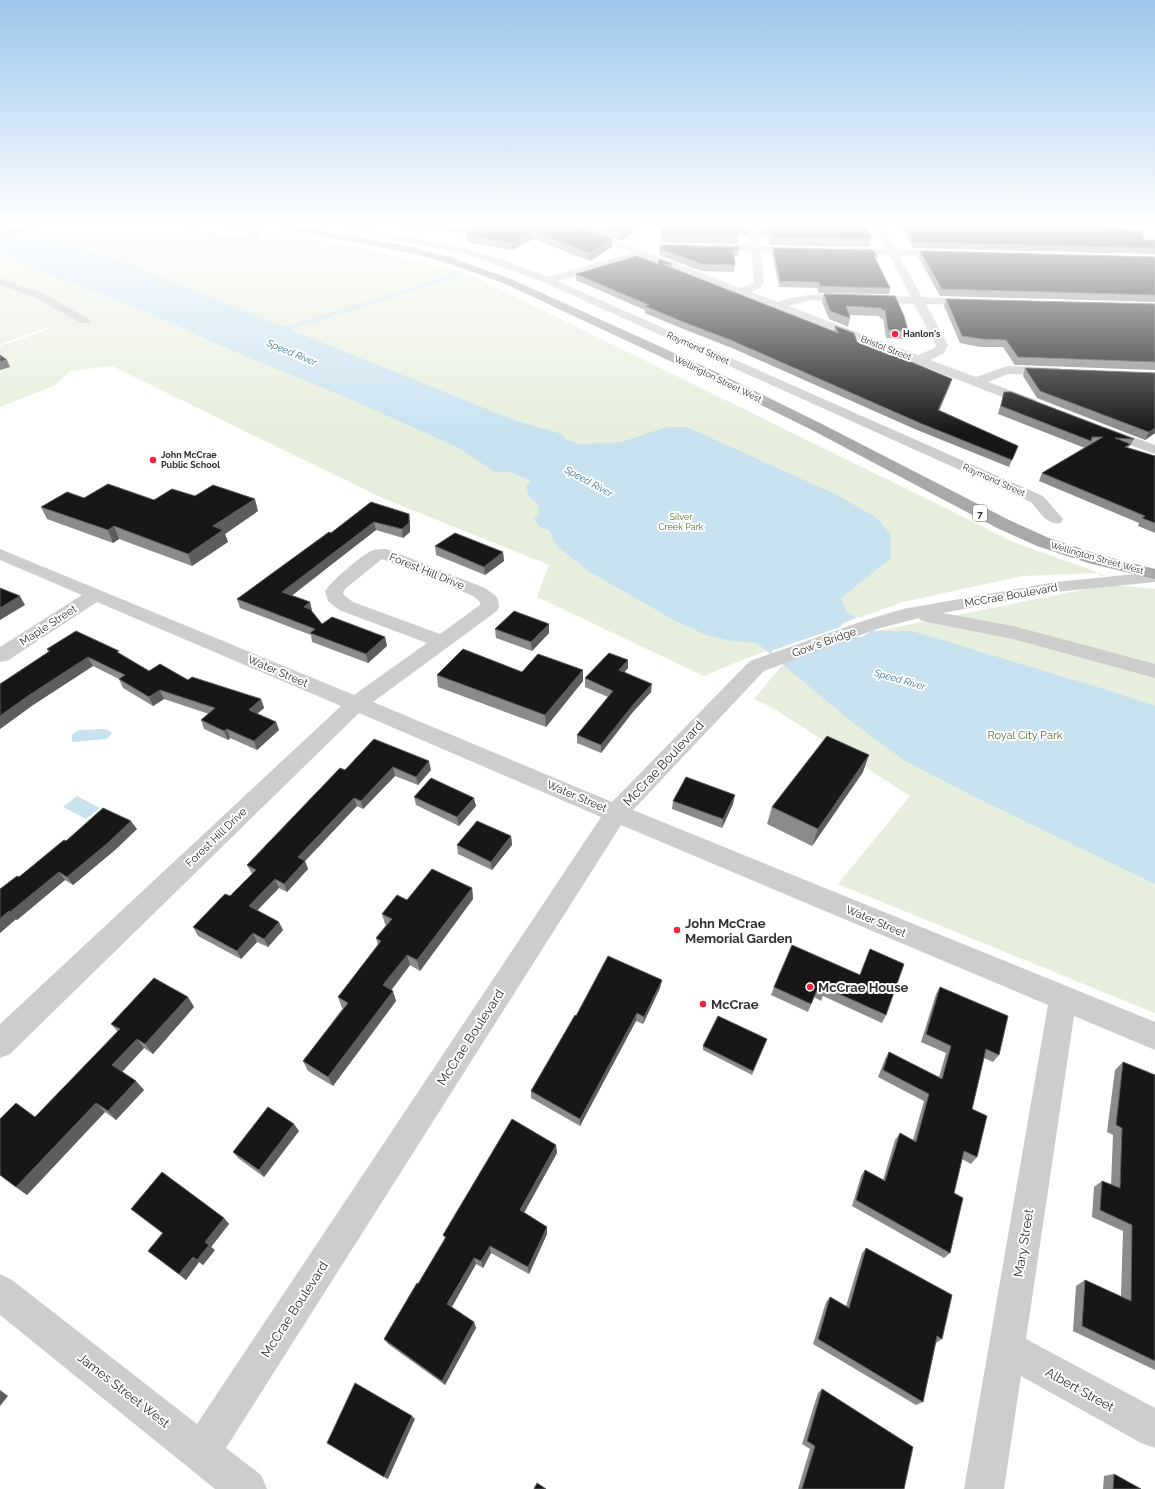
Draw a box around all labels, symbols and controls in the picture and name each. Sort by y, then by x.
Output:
marker: Hanlon's [890,329,900,339]
place label: Hanlon's [903,329,941,339]
street label: Raymond Street [665,330,731,366]
street label: Bristol Street [859,334,913,362]
water label: Speed River [264,337,319,368]
street label: Wellington Street West [673,353,763,405]
place label: John McCrae Public School [161,450,220,470]
marker: John McCrae Public School [148,455,158,465]
street label: Raymond Street [961,462,1027,498]
water label: Speed River [562,463,615,499]
road number: 7 [973,505,987,521]
park label: Silver Creek Park [658,512,704,532]
street label: Wellington Street West [1049,540,1145,576]
street label: Forest Hill Drive [387,550,467,593]
street label: McCrae Boulevard [964,581,1059,610]
street label: Maple Street [17,602,79,649]
street label: Gow's Bridge [790,625,858,660]
street label: Water Street [246,653,310,690]
water label: Speed River [872,667,927,692]
street label: McCrae Boulevard [620,718,707,809]
park label: Royal City Park [987,729,1063,742]
street label: Water Street [545,778,609,815]
street label: Forest Hill Drive [183,805,250,870]
street label: Water Street [844,903,908,940]
place label: John McCrae Memorial Garden [685,916,793,946]
marker: John McCrae Memorial Garden [672,925,682,935]
place label: McCrae House [818,980,909,995]
marker: McCrae House [805,982,815,992]
street label: McCrae Boulevard [434,987,507,1088]
place label: McCrae [711,997,759,1012]
marker: McCrae [698,999,708,1009]
street label: Mary Street [1011,1207,1036,1278]
street label: McCrae Boulevard [258,1259,331,1360]
street label: James Street West [75,1350,173,1431]
street label: Albert Street [1043,1364,1117,1415]

